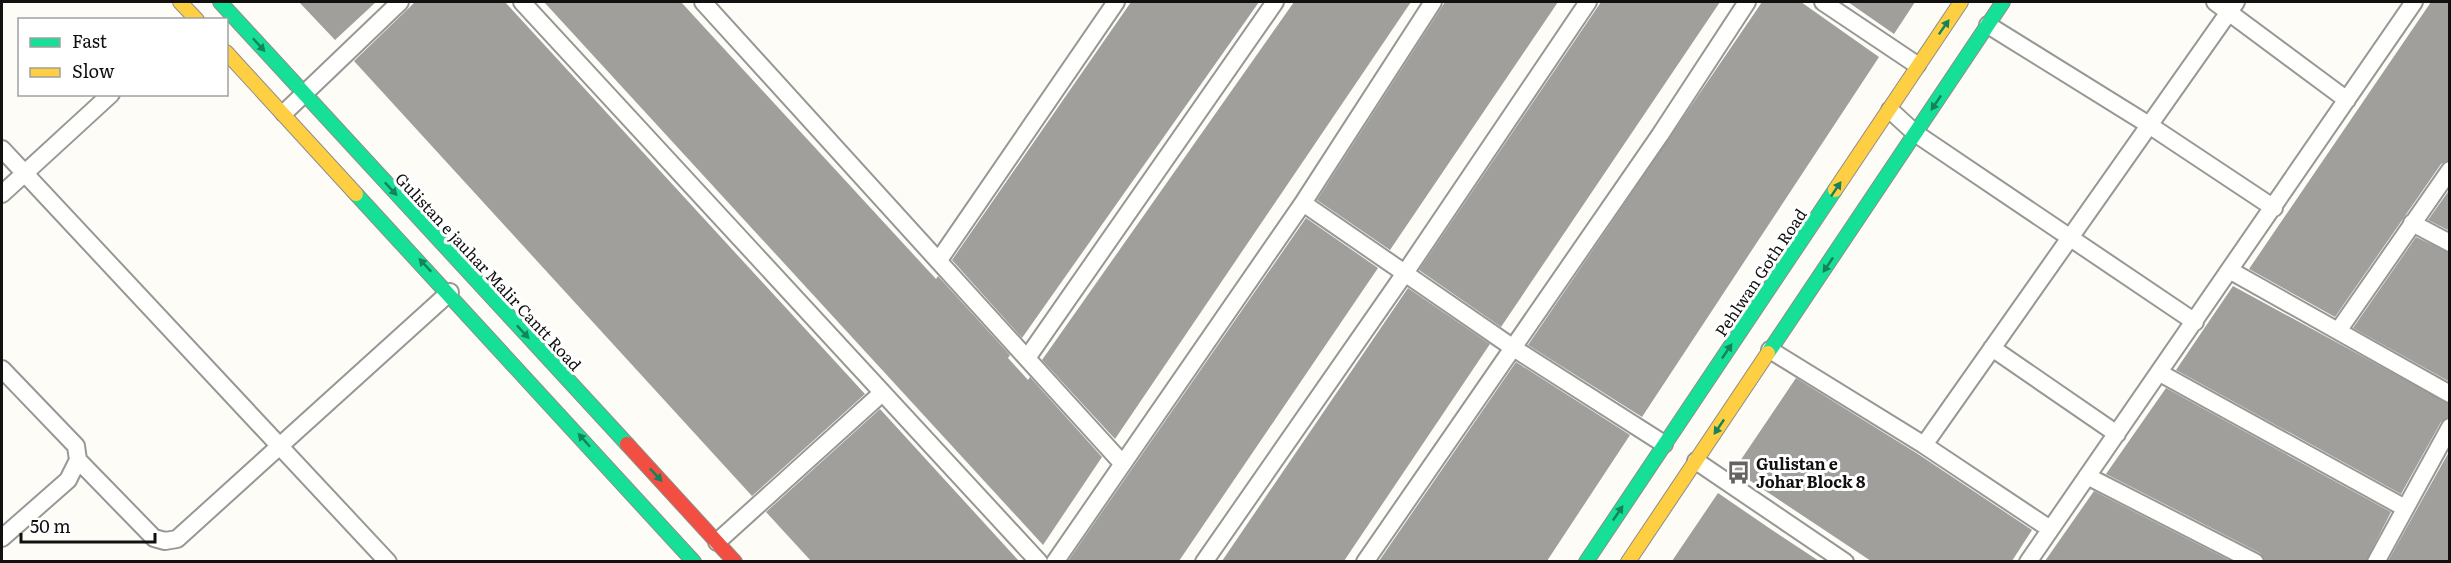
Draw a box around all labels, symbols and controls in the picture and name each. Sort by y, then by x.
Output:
legend [18,18,228,96]
one-way arrow [1938,19,1950,35]
text: Fast [72,27,108,54]
one-way arrow [252,37,265,52]
text: Slow [72,57,115,84]
one-way arrow [1930,94,1942,110]
street label: Gulistan e jauhar Malir Cantt Road [390,167,588,376]
one-way arrow [384,181,398,196]
one-way arrow [1830,181,1841,197]
street label: Pehlwan Goth Road [1708,203,1812,341]
one-way arrow [1822,256,1833,273]
one-way arrow [418,258,432,272]
one-way arrow [516,324,529,339]
one-way arrow [1721,343,1732,359]
one-way arrow [1713,418,1725,434]
one-way arrow [577,433,591,448]
place label: Gulistan e Johar Block 8 [1756,451,1866,493]
bus stop icon: Gulistan e Johar Block 8 [1725,459,1751,485]
one-way arrow [648,468,662,482]
one-way arrow [1612,505,1623,521]
scale bar [21,506,154,544]
text: 50 m [30,512,71,539]

